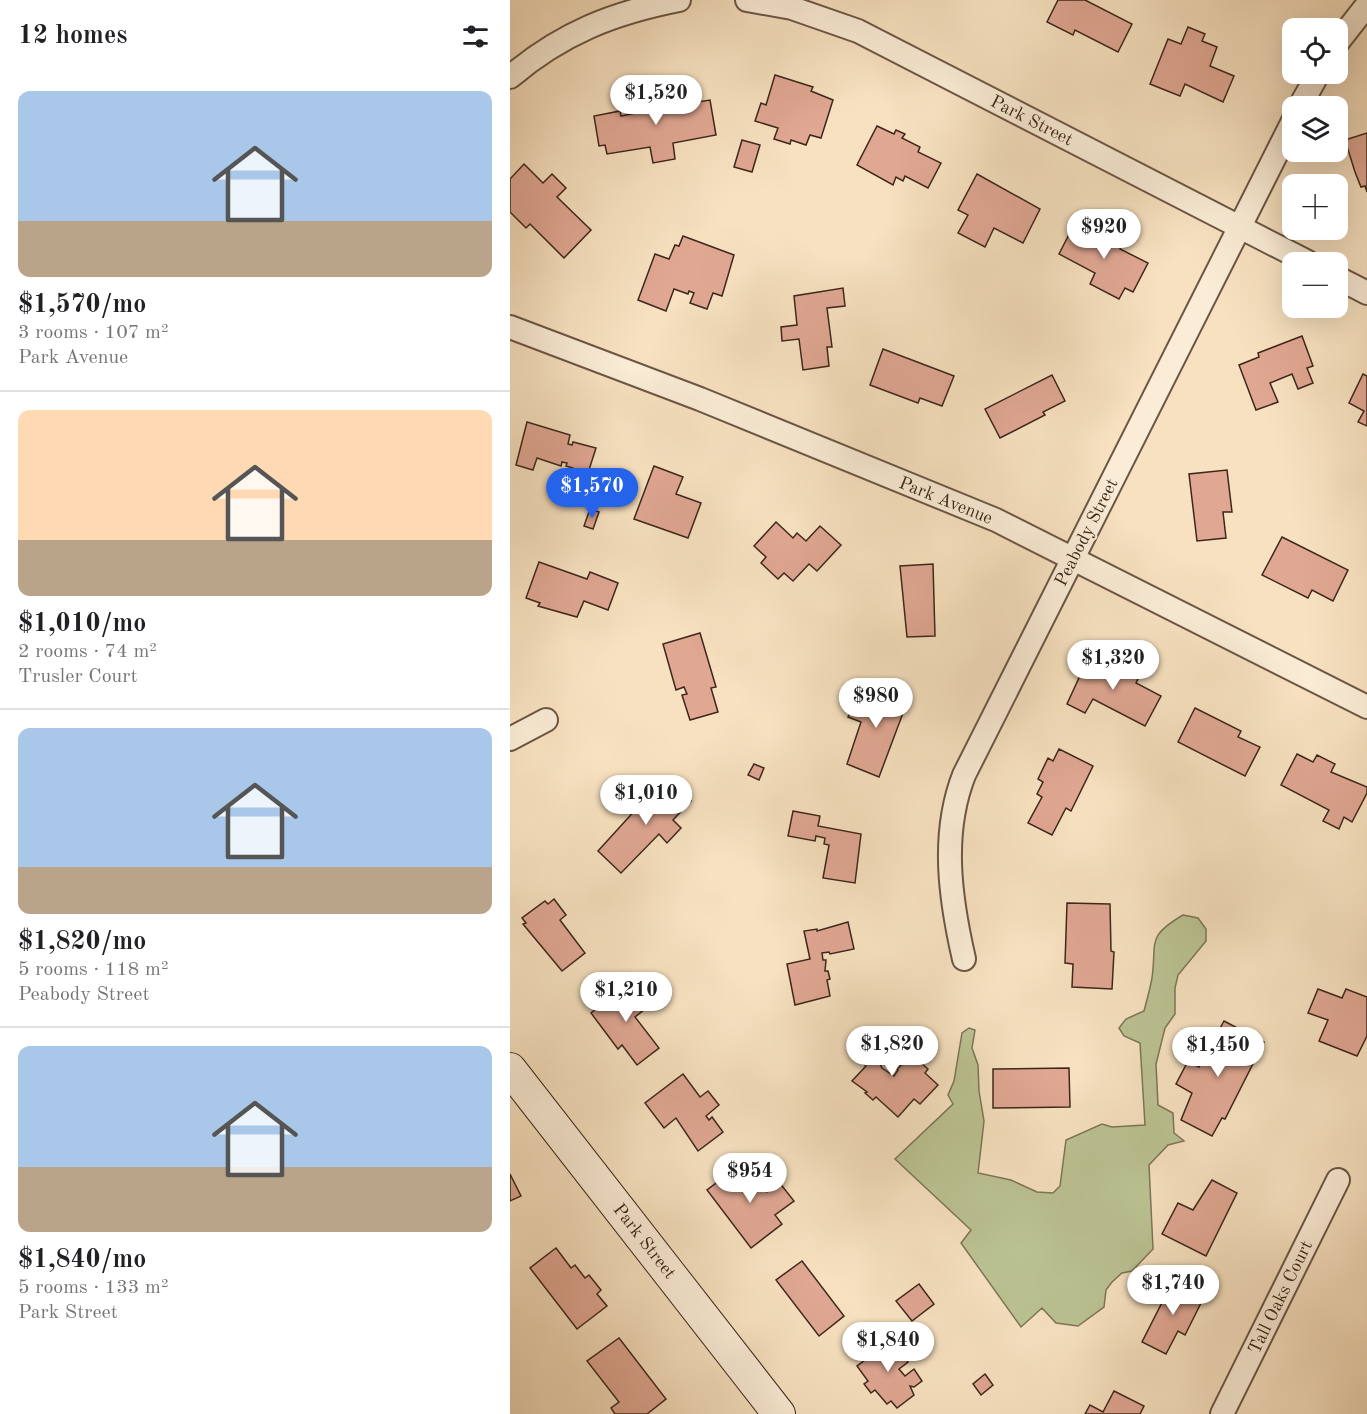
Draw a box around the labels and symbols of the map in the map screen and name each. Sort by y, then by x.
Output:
pin: $1,520 [607,75,705,126]
street label: Park Street [987,92,1076,149]
pin: $920 [1068,209,1140,260]
pin: $1,570 [543,468,641,519]
street label: Park Avenue [896,474,995,528]
street label: Peabody Street [1052,476,1122,589]
pin: $1,320 [1064,640,1162,691]
pin: $980 [840,678,912,729]
pin: $1,010 [597,775,695,826]
pin: $1,210 [577,972,675,1023]
pin: $1,820 [843,1026,941,1077]
pin: $1,450 [1169,1027,1267,1078]
pin: $954 [714,1153,786,1204]
street label: Park Street [609,1201,679,1283]
street label: Tall Oaks Court [1246,1238,1316,1357]
pin: $1,740 [1124,1265,1222,1316]
pin: $1,840 [839,1322,937,1373]

